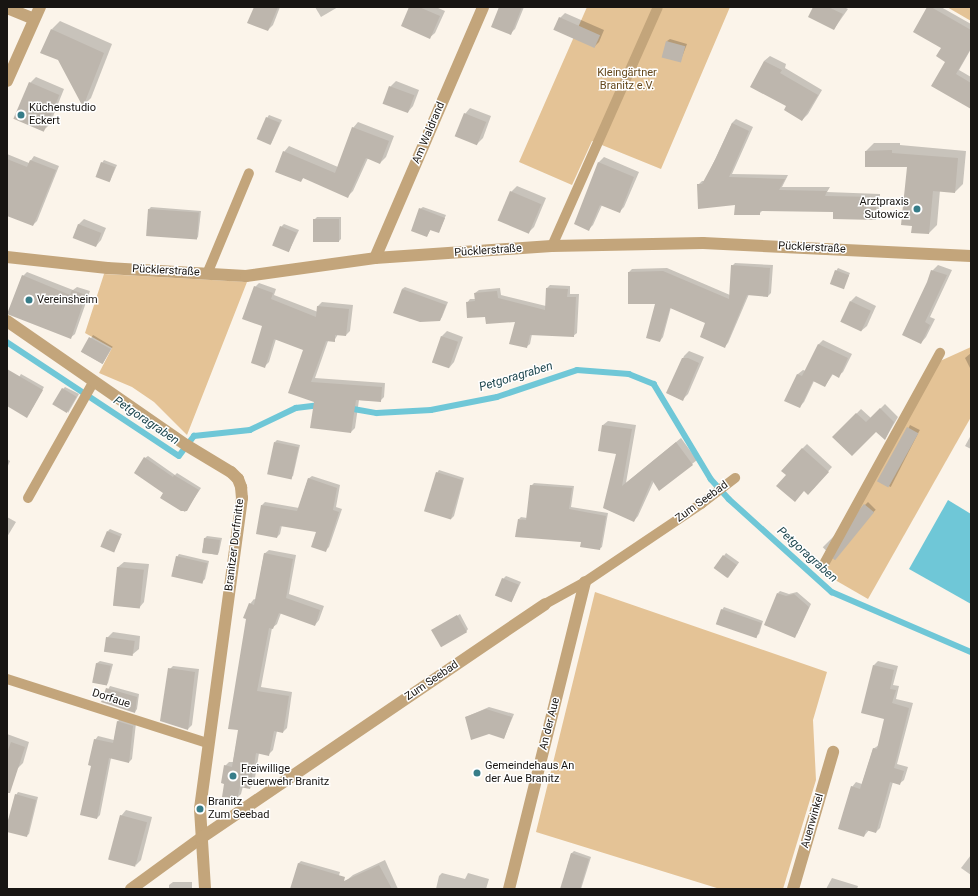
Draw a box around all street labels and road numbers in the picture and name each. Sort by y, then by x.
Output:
street label: Am Waldrand [410,100,448,166]
street label: Pücklerstraße [778,240,846,256]
street label: Pücklerstraße [454,242,522,260]
street label: Pücklerstraße [132,263,200,279]
street label: Zum Seebad [673,479,731,525]
street label: Branitzer Dorfmitte [223,498,247,592]
street label: Zum Seebad [403,658,461,704]
street label: Dorfaue [90,687,132,711]
street label: An der Aue [537,696,563,752]
street label: Auenwinkel [799,792,827,850]

